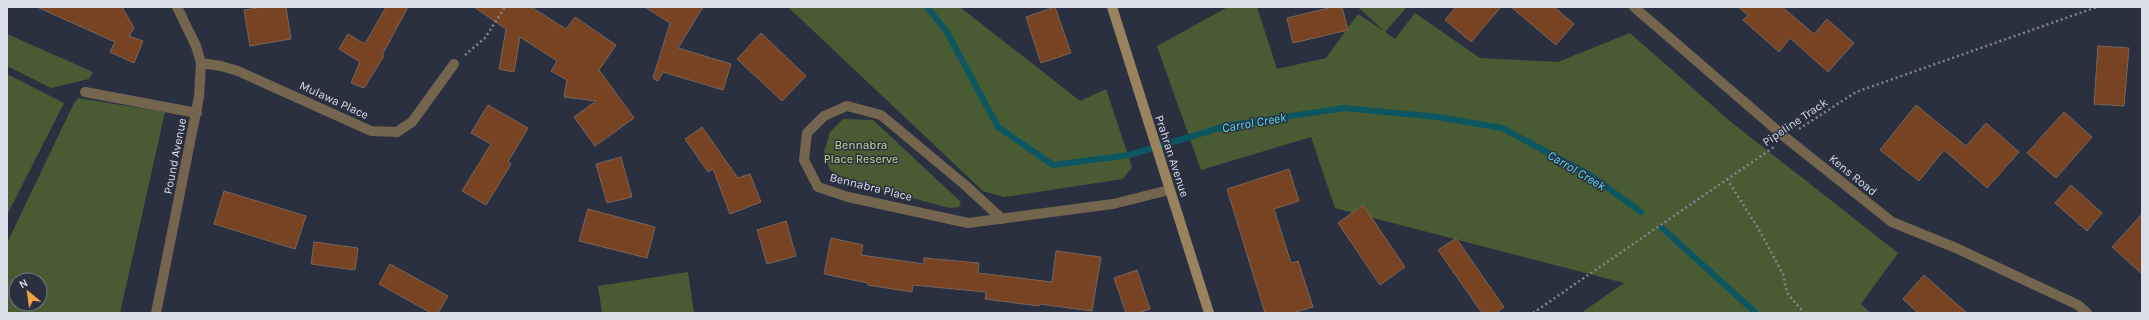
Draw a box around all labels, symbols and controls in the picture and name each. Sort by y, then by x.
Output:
street label: Mulawa Place [297,78,371,122]
street label: Pipeline Track [1760,95,1830,149]
water label: Carrol Creek [1221,109,1288,136]
street label: Prahran Avenue [1152,113,1192,199]
street label: Pound Avenue [161,117,189,195]
park label: Bennabra Place Reserve [824,138,898,166]
water label: Carrol Creek [1545,147,1609,194]
street label: Kens Road [1826,151,1880,199]
street label: Bennabra Place [828,170,914,204]
north arrow [8,272,48,312]
text: N [17,276,30,291]

